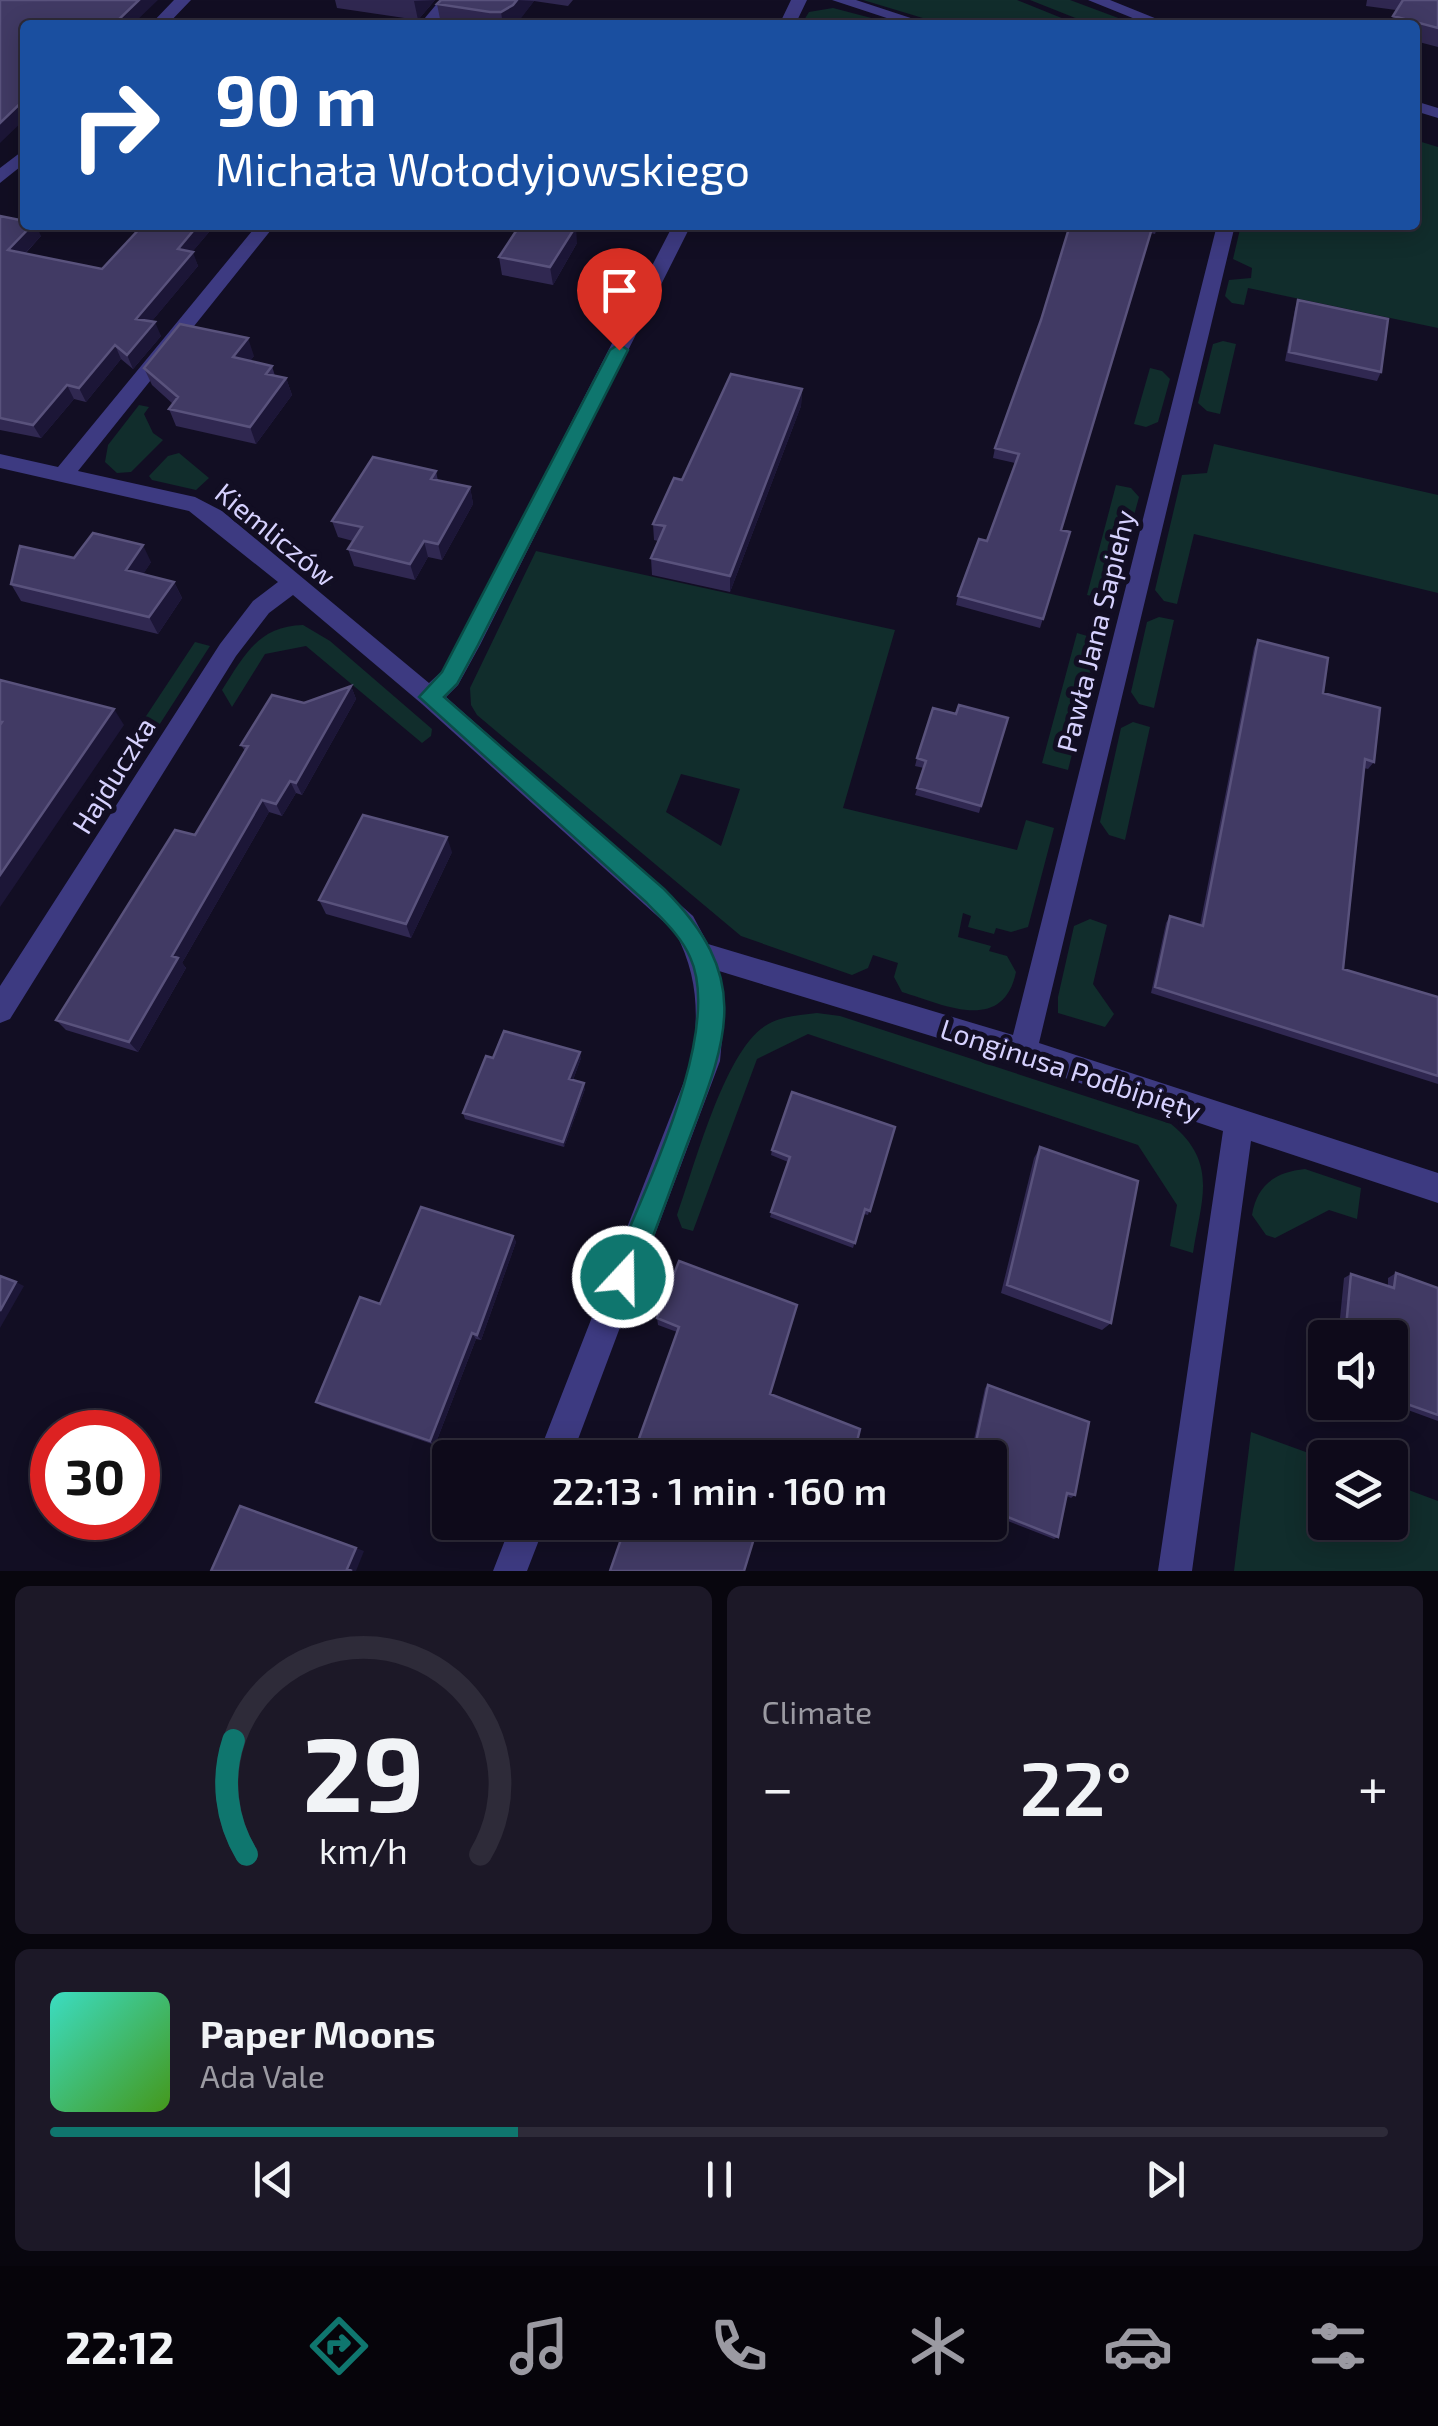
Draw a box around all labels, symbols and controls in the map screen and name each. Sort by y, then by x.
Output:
text: 90 m [215,56,377,140]
icon: right [50,60,180,190]
text: Michała Wołodyjowskiego [215,141,750,195]
pin [577,248,662,351]
icon: arrive [592,263,647,318]
street label: Kiemliczów [209,475,343,593]
street label: Pawła Jana Sapiehy [1048,506,1142,756]
street label: Hajduczka [64,711,162,839]
street label: Longinusa Podbipięty [936,1011,1206,1127]
position arrow [571,1225,675,1329]
map controls [1308,1320,1408,1540]
button: sound [1308,1320,1408,1420]
speed limit sign: 30 [30,1410,160,1540]
button: layers [1308,1440,1408,1540]
text: 22:13 · 1 min · 160 m [552,1467,887,1513]
text: Climate [762,1692,872,1730]
text: 29 [302,1708,424,1833]
text: 22° [1020,1741,1132,1831]
text: − [762,1753,794,1819]
text: + [1358,1753,1388,1819]
text: km/h [319,1828,408,1871]
text: Paper Moons [200,2010,436,2056]
text: Ada Vale [200,2056,325,2094]
icon: previous [246,2152,301,2207]
icon: pause [692,2152,747,2207]
icon: next [1138,2152,1193,2207]
icon: directions [304,2311,374,2381]
icon: music [504,2311,574,2381]
icon: phone [704,2311,774,2381]
icon: climate [903,2311,973,2381]
icon: car [1103,2311,1173,2381]
icon: filters [1303,2311,1373,2381]
text: 22:12 [65,2319,174,2373]

